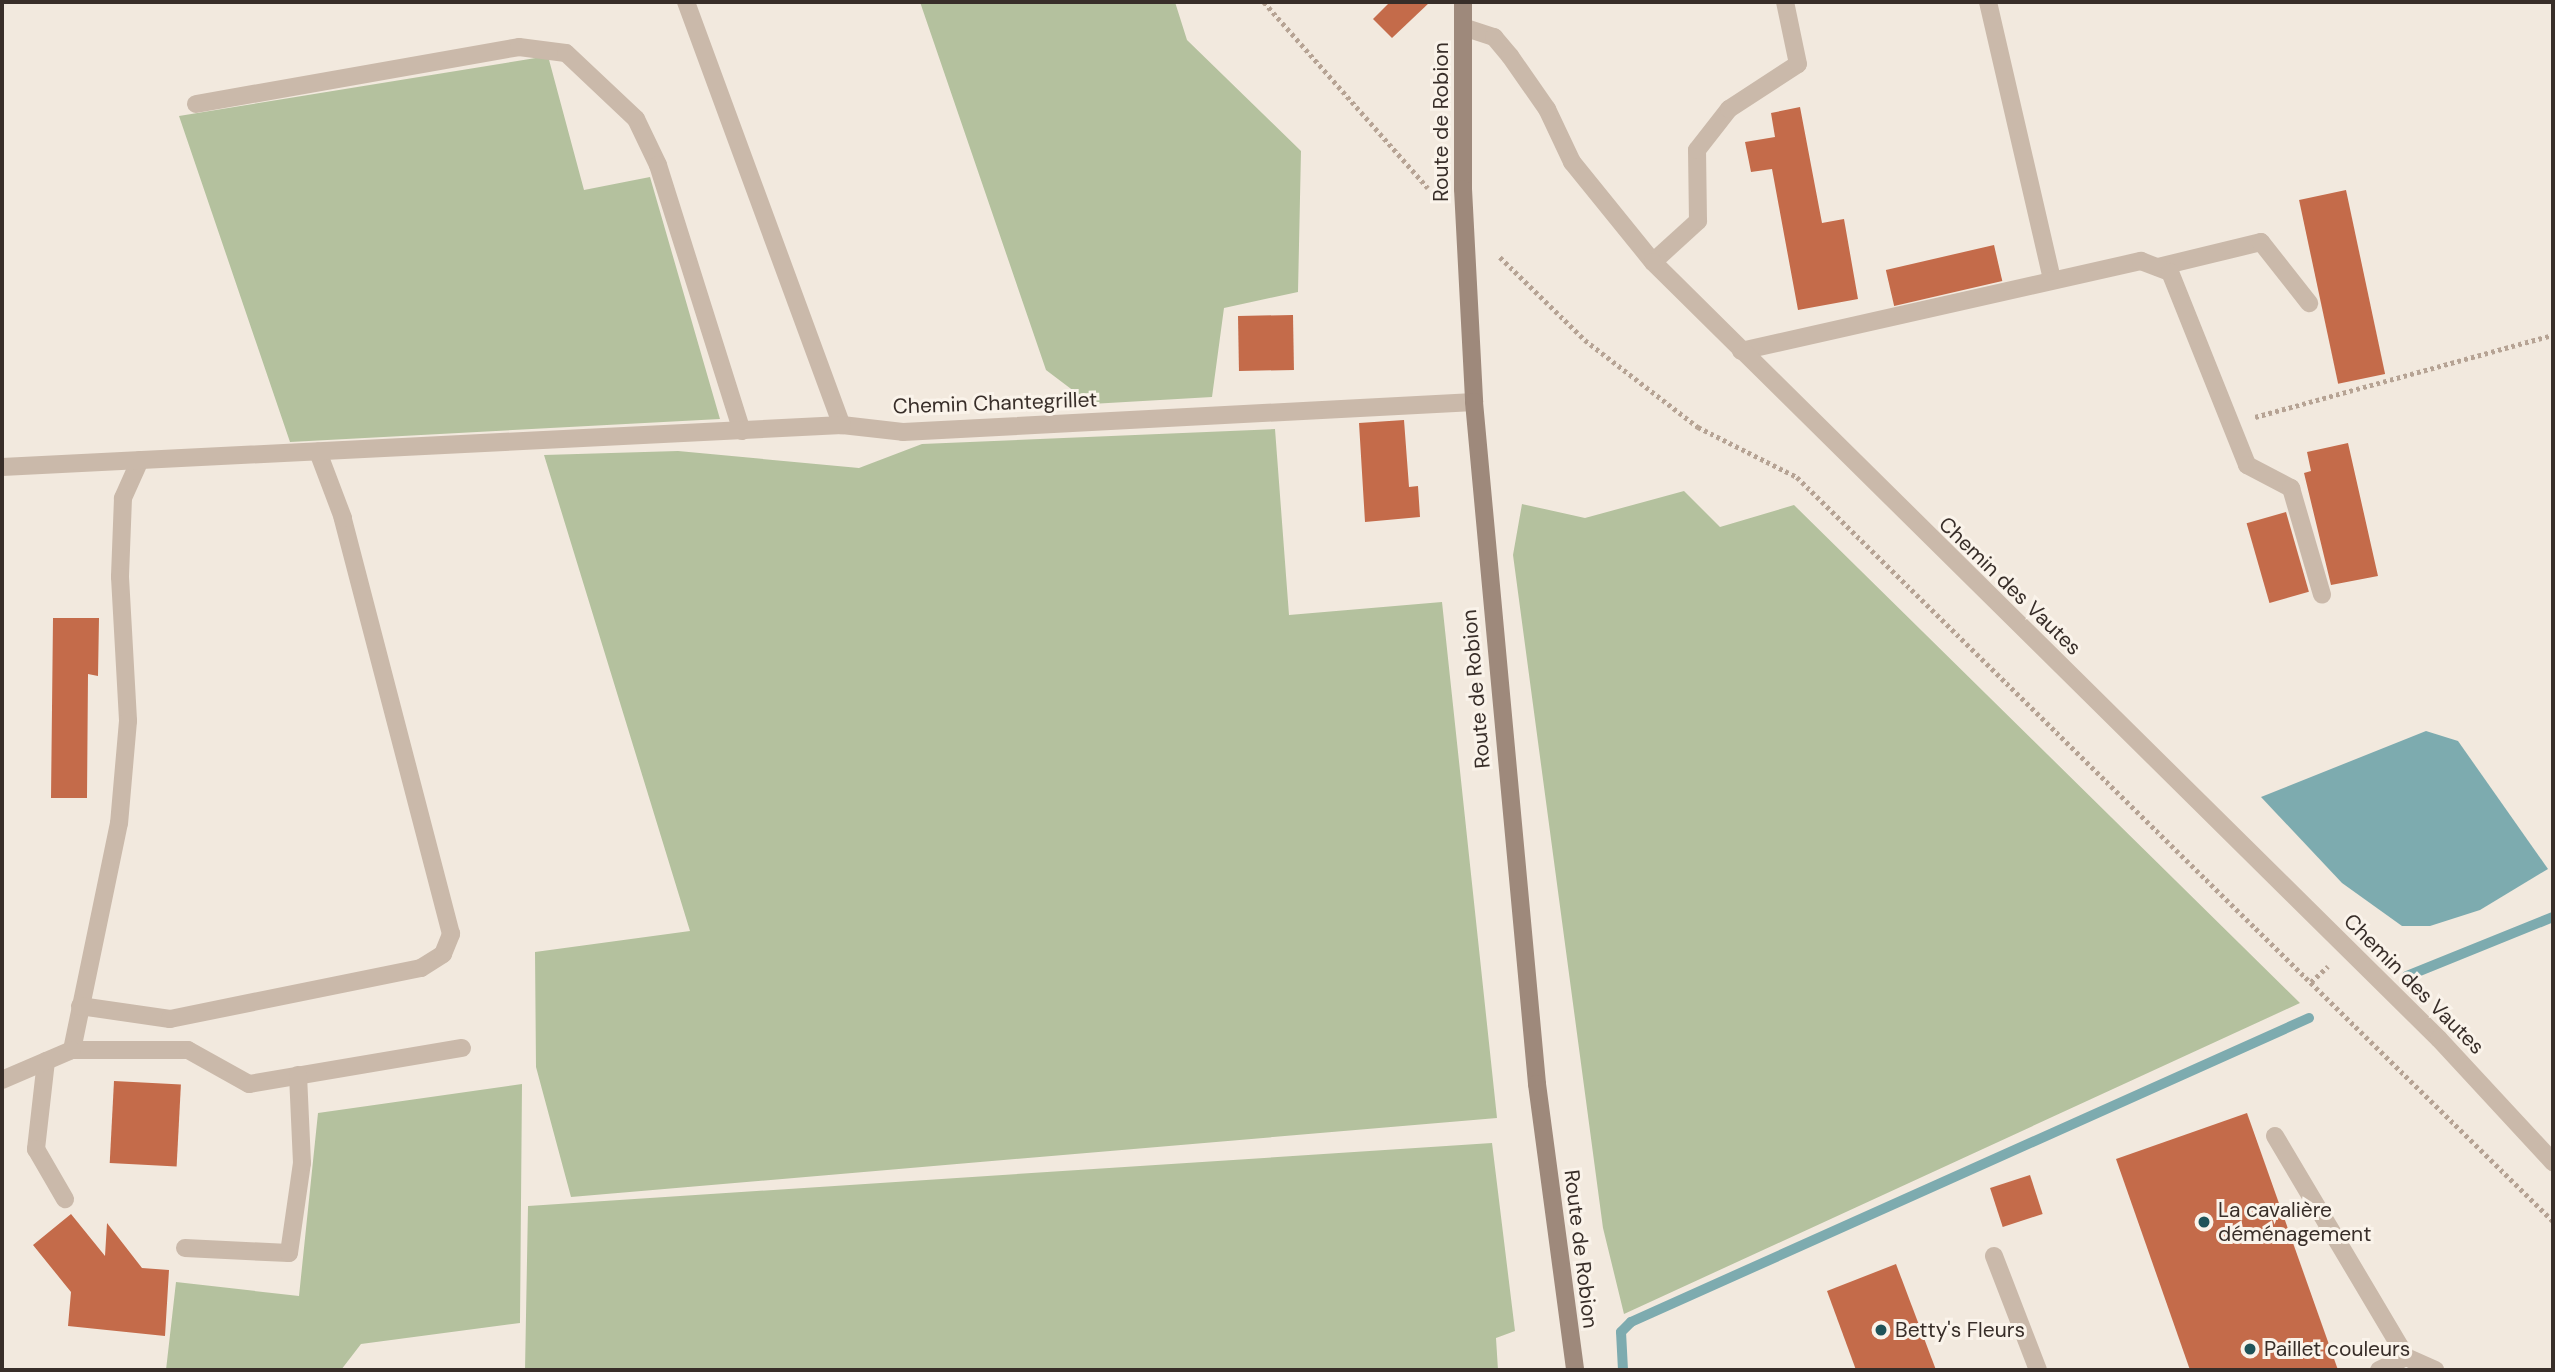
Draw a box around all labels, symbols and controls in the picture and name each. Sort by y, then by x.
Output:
street label: Route de Robion [1428,42,1454,202]
street label: Chemin Chantegrillet [892,387,1098,419]
street label: Chemin des Vautes [1933,511,2087,661]
street label: Route de Robion [1456,608,1496,770]
street label: Chemin des Vautes [2338,908,2490,1060]
street label: Route de Robion [1559,1168,1603,1330]
place label: La cavalière déménagement [2218,1197,2371,1247]
marker: La cavalière déménagement [2196,1214,2212,1230]
place label: Betty's Fleurs [1895,1317,2025,1343]
marker: Betty's Fleurs [1873,1322,1889,1338]
place label: Paillet couleurs [2264,1336,2410,1362]
marker: Paillet couleurs [2242,1341,2258,1357]

